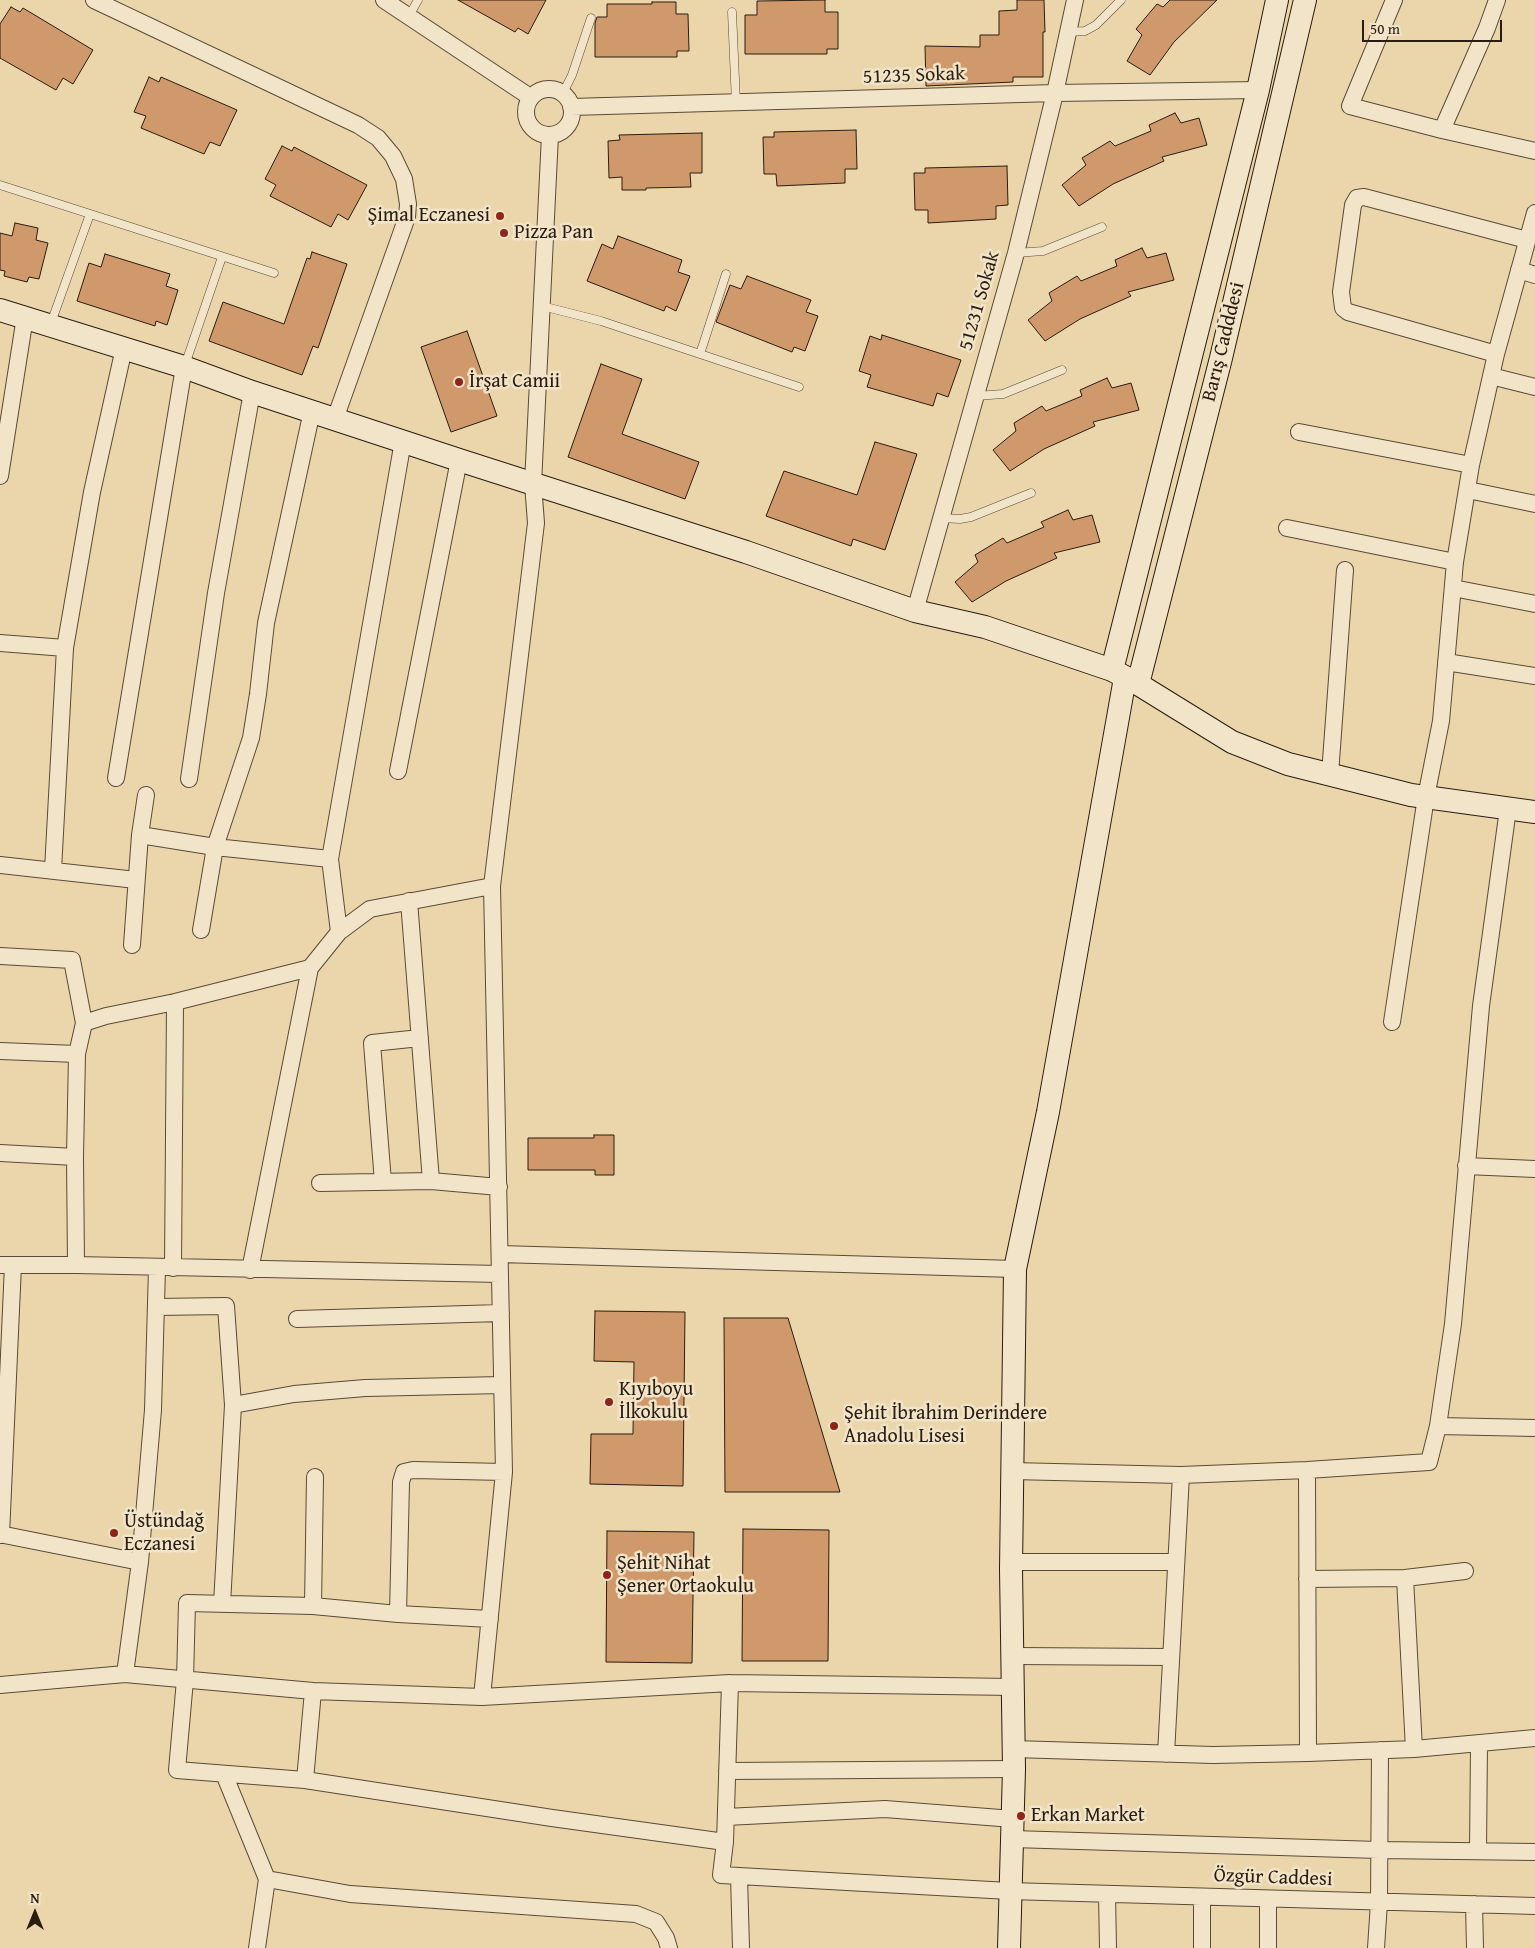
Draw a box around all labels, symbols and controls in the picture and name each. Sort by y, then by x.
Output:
scale bar [1365,10,1505,42]
text: 50 m [1370,18,1400,39]
street label: 51235 Sokak [862,62,966,90]
place label: Şimal Eczanesi [367,204,490,228]
marker: Şimal Eczanesi [494,210,506,222]
place label: Pizza Pan [514,221,593,245]
marker: Pizza Pan [498,227,510,239]
street label: 51231 Sokak [954,249,1006,353]
street label: Barış Cadddesi [1198,280,1250,404]
place label: İrşat Camii [469,370,560,394]
marker: İrşat Camii [453,376,465,388]
place label: Kıyıboyu İlkokulu [619,1378,693,1425]
marker: Kıyıboyu İlkokulu [603,1396,615,1408]
place label: Şehit İbrahim Derindere Anadolu Lisesi [844,1402,1047,1449]
marker: Şehit İbrahim Derindere Anadolu Lisesi [828,1420,840,1432]
place label: Üstündağ Eczanesi [124,1510,204,1557]
marker: Üstündağ Eczanesi [108,1527,120,1539]
place label: Şehit Nihat Şener Ortaokulu [617,1552,754,1599]
marker: Şehit Nihat Şener Ortaokulu [601,1569,613,1581]
place label: Erkan Market [1031,1804,1145,1828]
marker: Erkan Market [1015,1810,1027,1822]
street label: Özgür Caddesi [1213,1864,1333,1892]
north arrow [10,1888,60,1938]
text: N [30,1888,40,1908]

